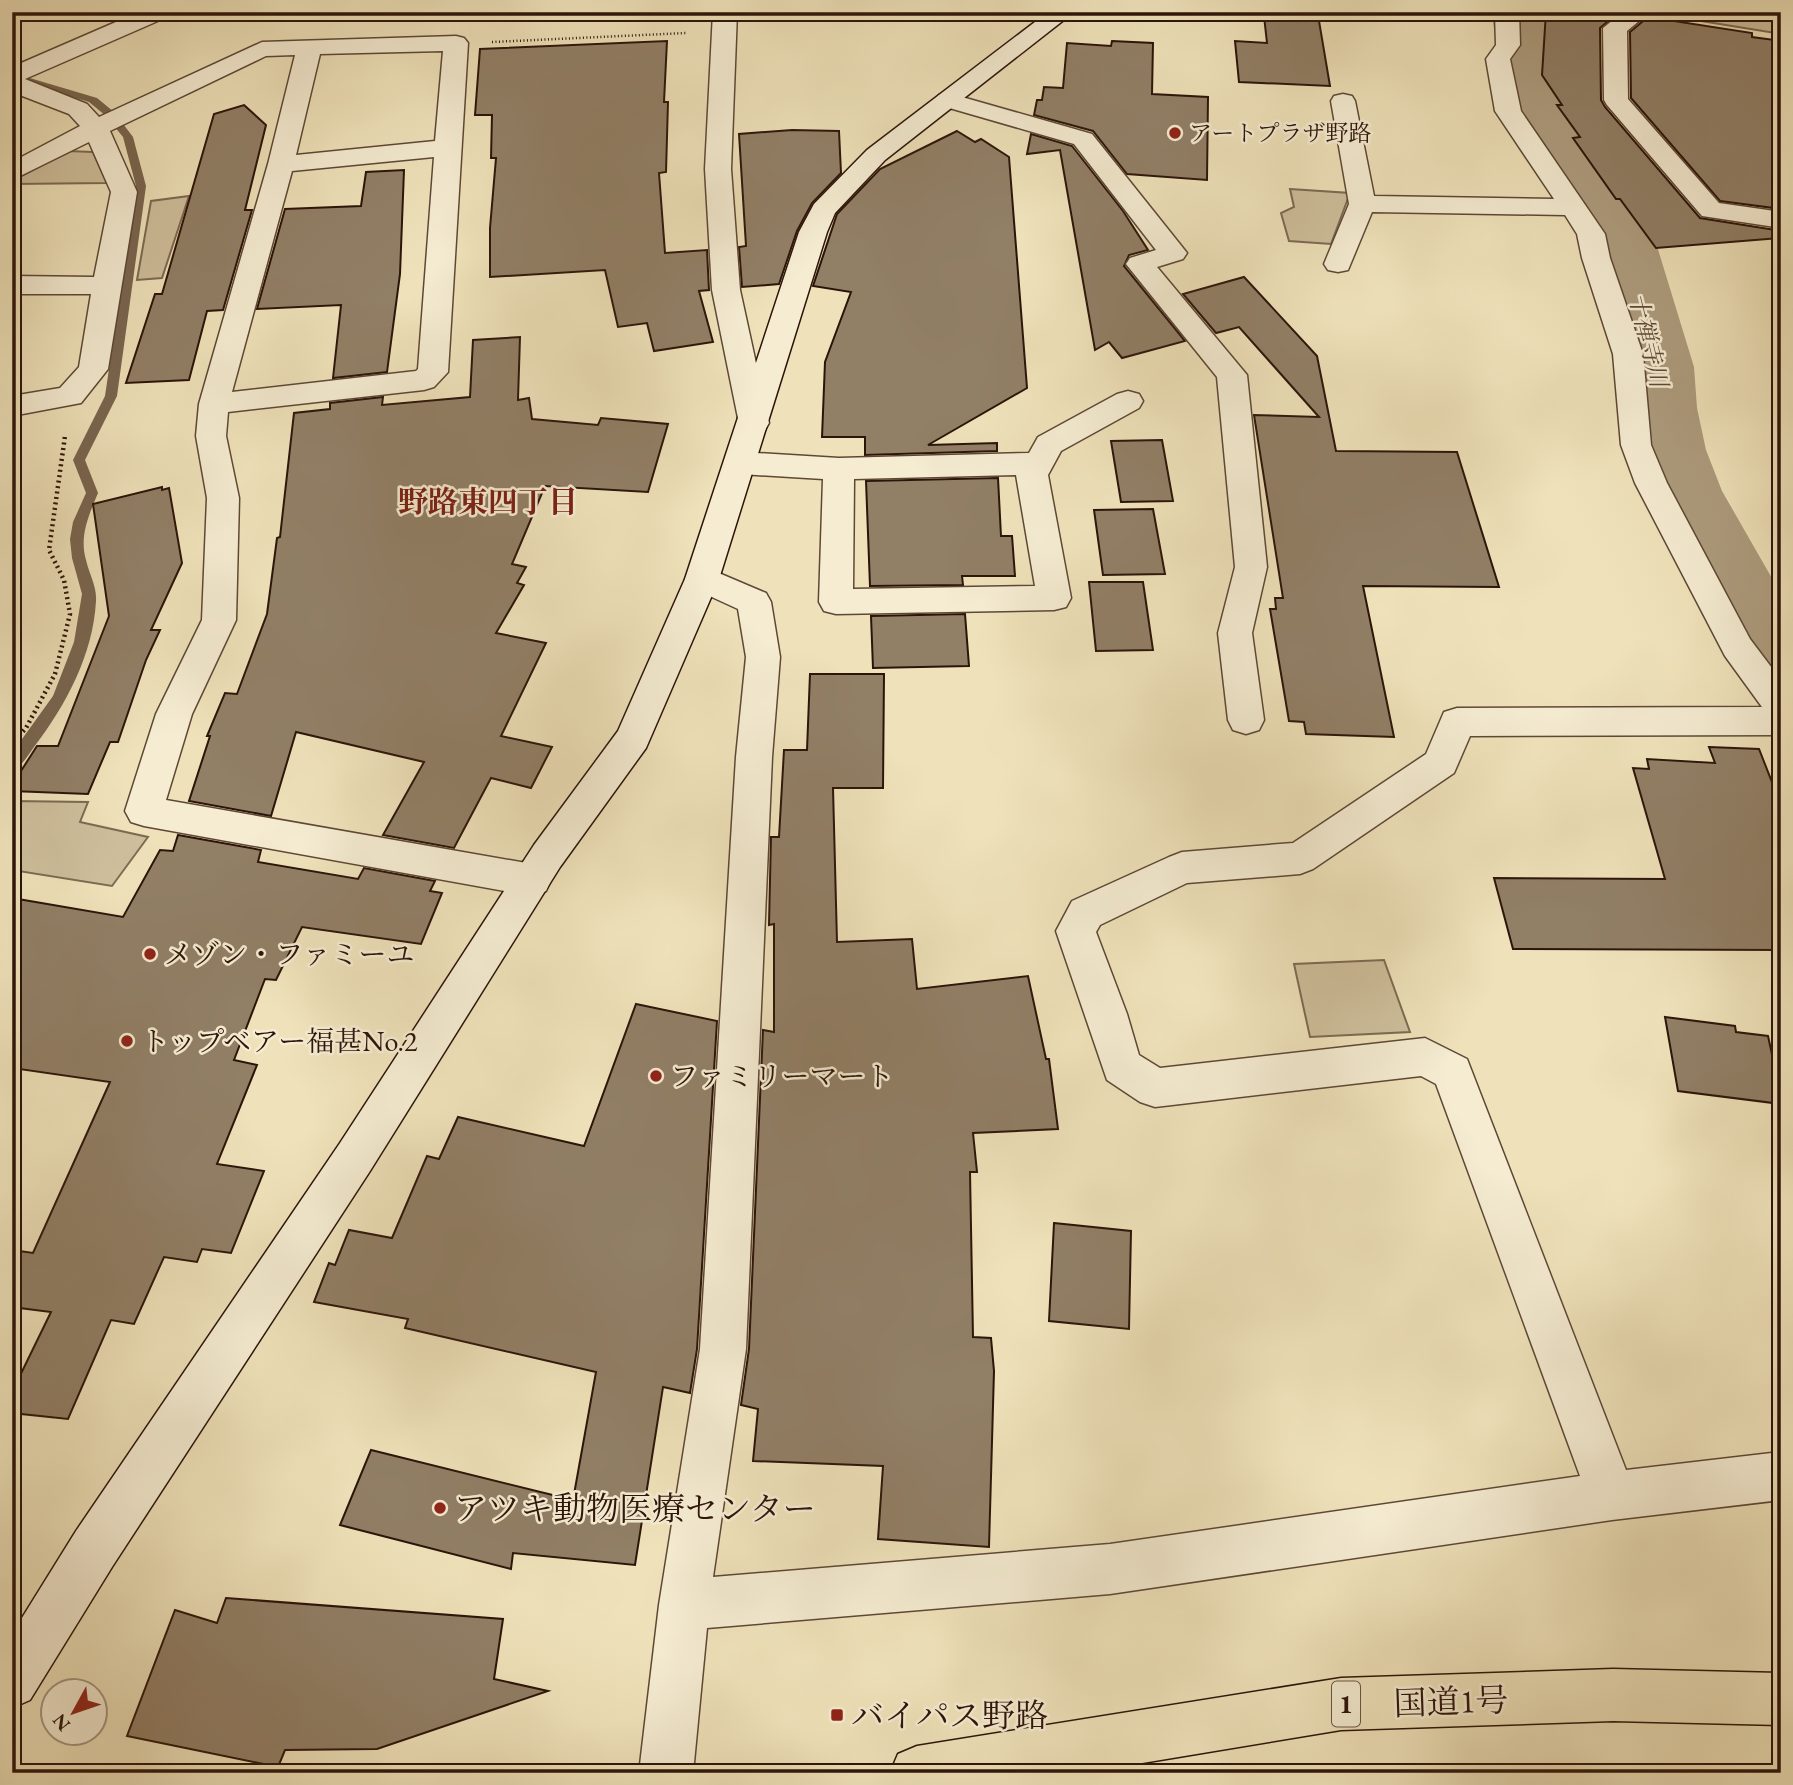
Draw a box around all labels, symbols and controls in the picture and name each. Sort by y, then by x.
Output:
place label: アートプラザ野路 [1189,118,1372,148]
marker: アートプラザ野路 [1167,125,1183,141]
water label: 十禅寺川 [1622,290,1676,393]
district label: 野路東四丁目 [398,482,578,521]
place label: メゾン・ファミーユ [164,936,415,972]
marker: メゾン・ファミーユ [142,946,158,962]
place label: トップベアー福甚No.2 [141,1023,418,1059]
marker: トップベアー福甚No.2 [119,1033,135,1049]
place label: ファミリーマート [670,1058,893,1094]
marker: ファミリーマート [648,1068,664,1084]
place label: アツキ動物医療センター [454,1487,816,1530]
marker: アツキ動物医療センター [432,1500,448,1516]
north arrow [38,1676,108,1746]
street label: 国道1号 [1393,1678,1509,1725]
road number: 1 [1332,1681,1360,1726]
place label: バイパス野路 [851,1694,1048,1737]
marker: バイパス野路 [829,1707,845,1723]
text: N [46,1708,76,1737]

